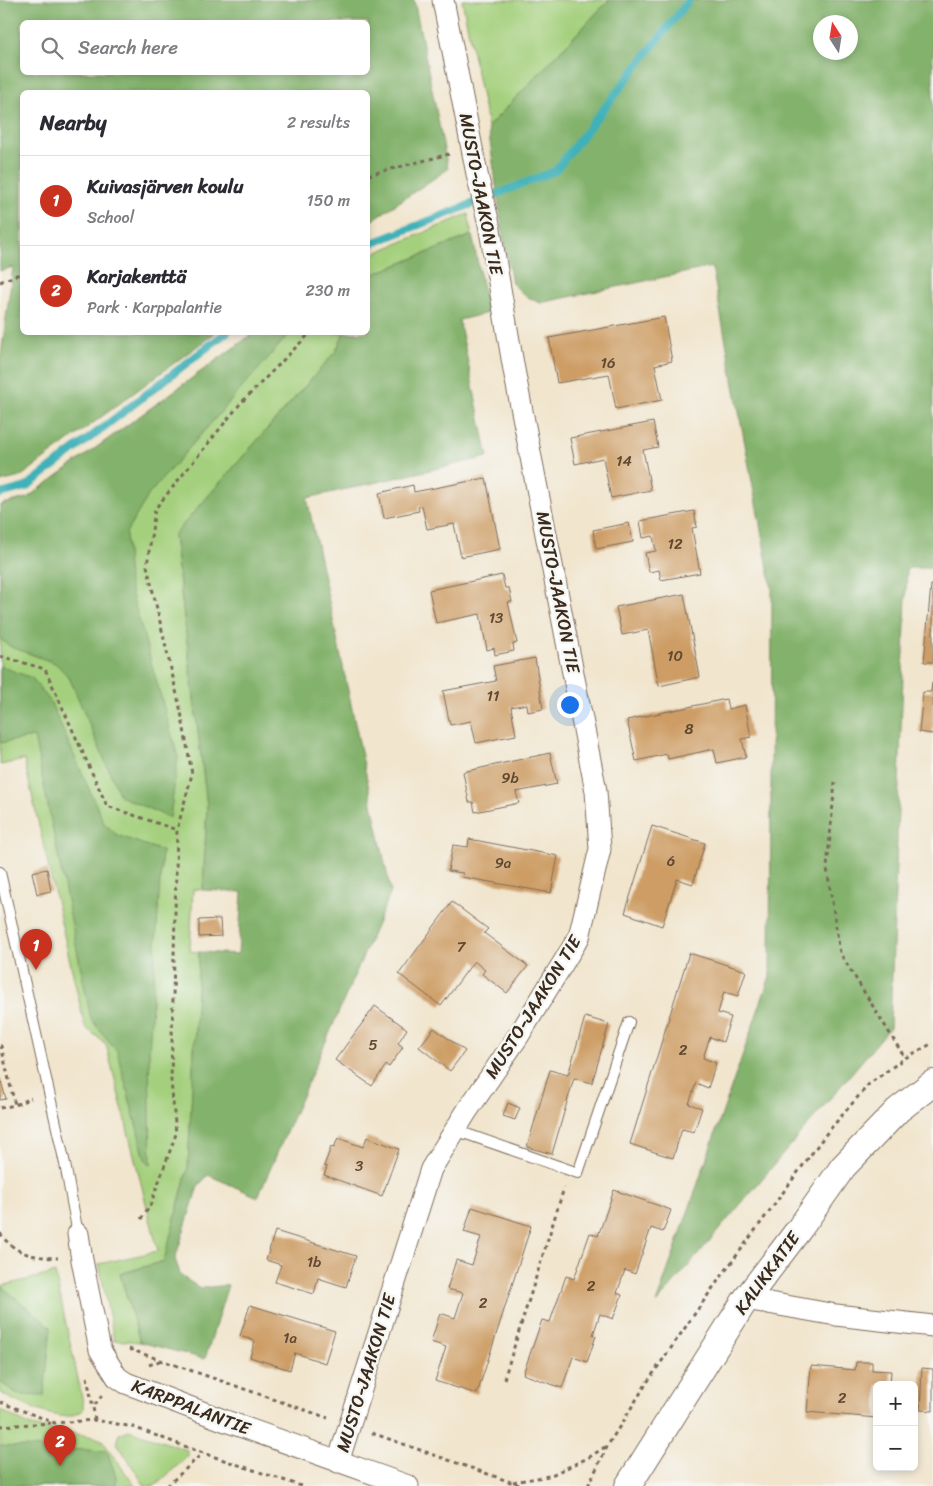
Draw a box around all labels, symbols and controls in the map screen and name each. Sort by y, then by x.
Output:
north arrow [813,15,858,60]
search box [20,20,370,75]
text: Search here [78,31,178,64]
icon: search [38,34,66,62]
text: Nearby [40,104,106,142]
text: 2 results [287,108,350,137]
street label: MUSTO-JAAKON TIE [450,110,513,279]
text: Kuivasjärven koulu [87,170,243,203]
text: 1 [53,186,59,215]
text: 150 m [307,186,350,215]
text: School [87,203,134,232]
text: Karjakenttä [87,260,186,293]
text: 2 [51,276,61,305]
text: 230 m [305,276,350,305]
text: Park · Karppalantie [87,293,222,322]
house number: 16 [601,350,615,376]
house number: 14 [616,448,632,474]
street label: MUSTO-JAAKON TIE [527,508,590,677]
house number: 12 [667,531,683,557]
house number: 13 [489,605,503,631]
house number: 10 [667,643,683,669]
house number: 11 [487,683,499,709]
your location [557,692,583,718]
house number: 8 [684,716,694,742]
house number: 9b [501,765,519,791]
house number: 6 [667,848,675,874]
house number: 9a [495,850,512,876]
street label: MUSTO-JAAKON TIE [476,928,591,1085]
pin: 1 [20,929,52,970]
house number: 7 [457,934,467,960]
house number: 5 [368,1032,378,1058]
house number: 2 [679,1037,688,1063]
house number: 3 [355,1153,363,1179]
street label: KALIKKATIE [726,1224,809,1322]
house number: 1b [307,1249,321,1275]
house number: 2 [587,1273,596,1299]
street label: MUSTO-JAAKON TIE [327,1289,406,1456]
house number: 2 [479,1290,488,1316]
house number: 1a [283,1325,297,1351]
street label: KARPPALANTIE [127,1370,256,1445]
map controls [873,1381,918,1471]
button: + [873,1381,918,1426]
house number: 2 [838,1385,847,1411]
pin: 2 [44,1425,76,1466]
button: − [873,1426,918,1471]

